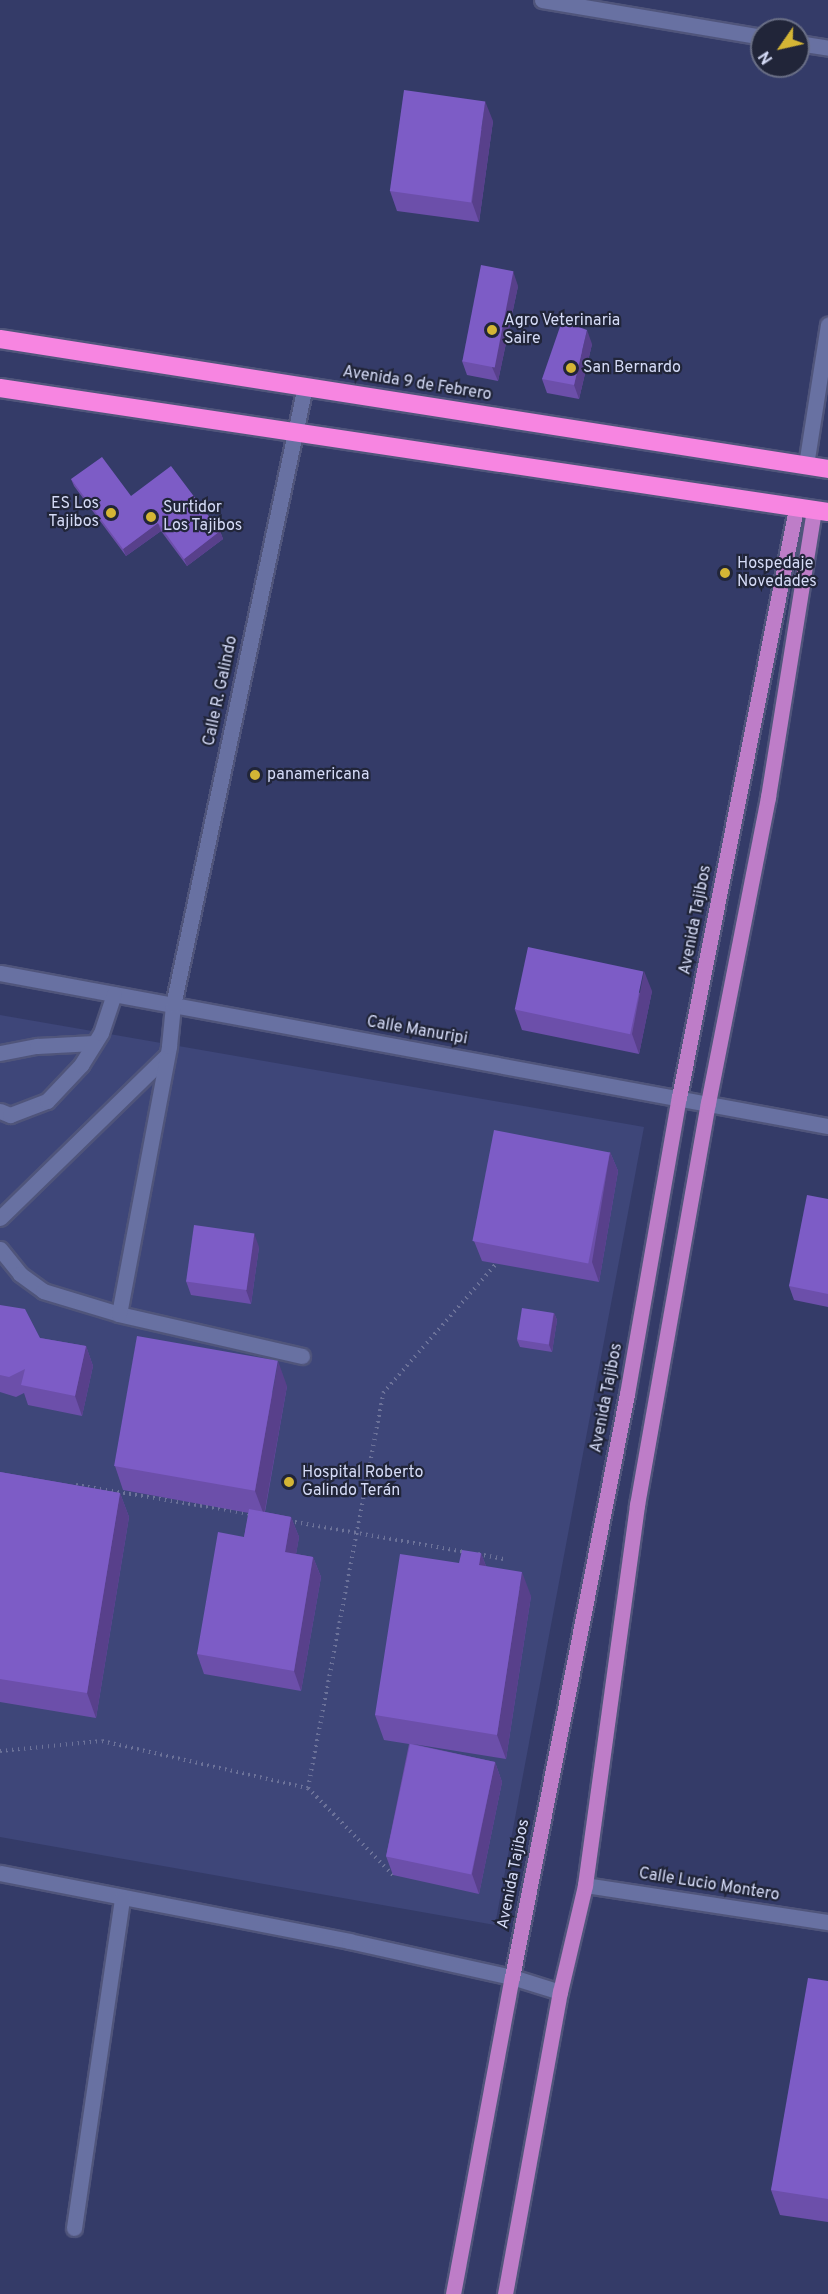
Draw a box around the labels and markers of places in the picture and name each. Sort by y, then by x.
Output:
place label: Agro Veterinaria Saire [504,311,621,349]
marker: Agro Veterinaria Saire [485,323,499,337]
place label: San Bernardo [583,358,681,378]
marker: San Bernardo [564,361,578,375]
place label: ES Los Tajibos [48,494,99,532]
place label: Surtidor Los Tajibos [163,498,243,536]
marker: ES Los Tajibos [104,506,118,520]
marker: Surtidor Los Tajibos [144,510,158,524]
place label: Hospedaje Novedades [737,554,817,592]
marker: Hospedaje Novedades [718,566,732,580]
place label: panamericana [267,765,369,785]
marker: panamericana [248,768,262,782]
place label: Hospital Roberto Galindo Terán [302,1463,423,1501]
marker: Hospital Roberto Galindo Terán [280,1473,298,1491]

